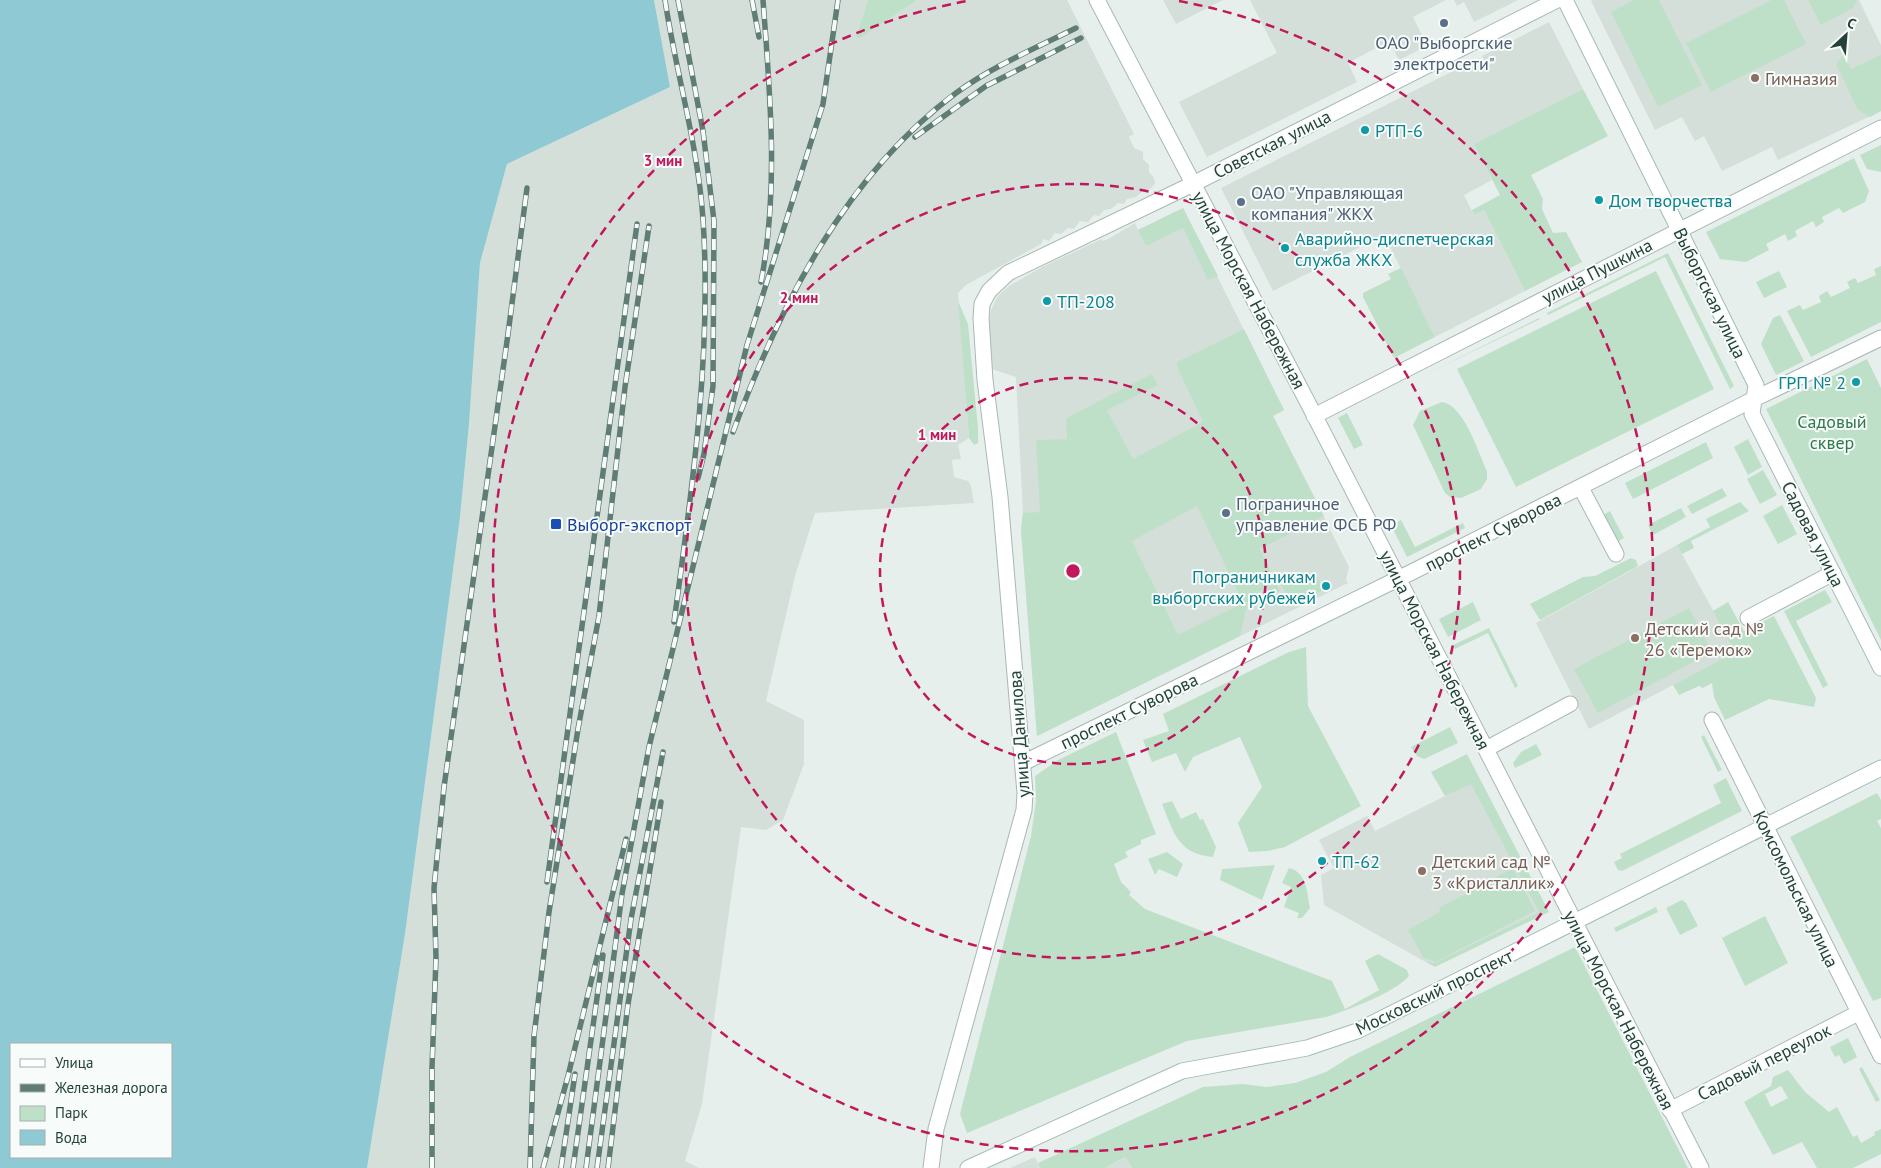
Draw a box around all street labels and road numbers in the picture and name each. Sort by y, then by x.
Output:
street label: Советская улица [1209,104,1335,184]
street label: улица Морская Набережная [1187,187,1311,393]
street label: Выборгская улица [1668,224,1752,362]
street label: улица Пушкина [1538,233,1656,309]
street label: Садовая улица [1776,477,1850,591]
street label: проспект Суворова [1421,488,1565,576]
street label: улица Морская Набережная [1375,546,1495,754]
street label: проспект Суворова [1056,668,1202,754]
street label: улица Данилова [1003,670,1035,798]
street label: Комсомольская улица [1748,807,1844,971]
street label: улица Морская Набережная [1559,906,1679,1114]
street label: Московский проспект [1352,944,1517,1040]
street label: Садовый переулок [1693,1018,1835,1106]

